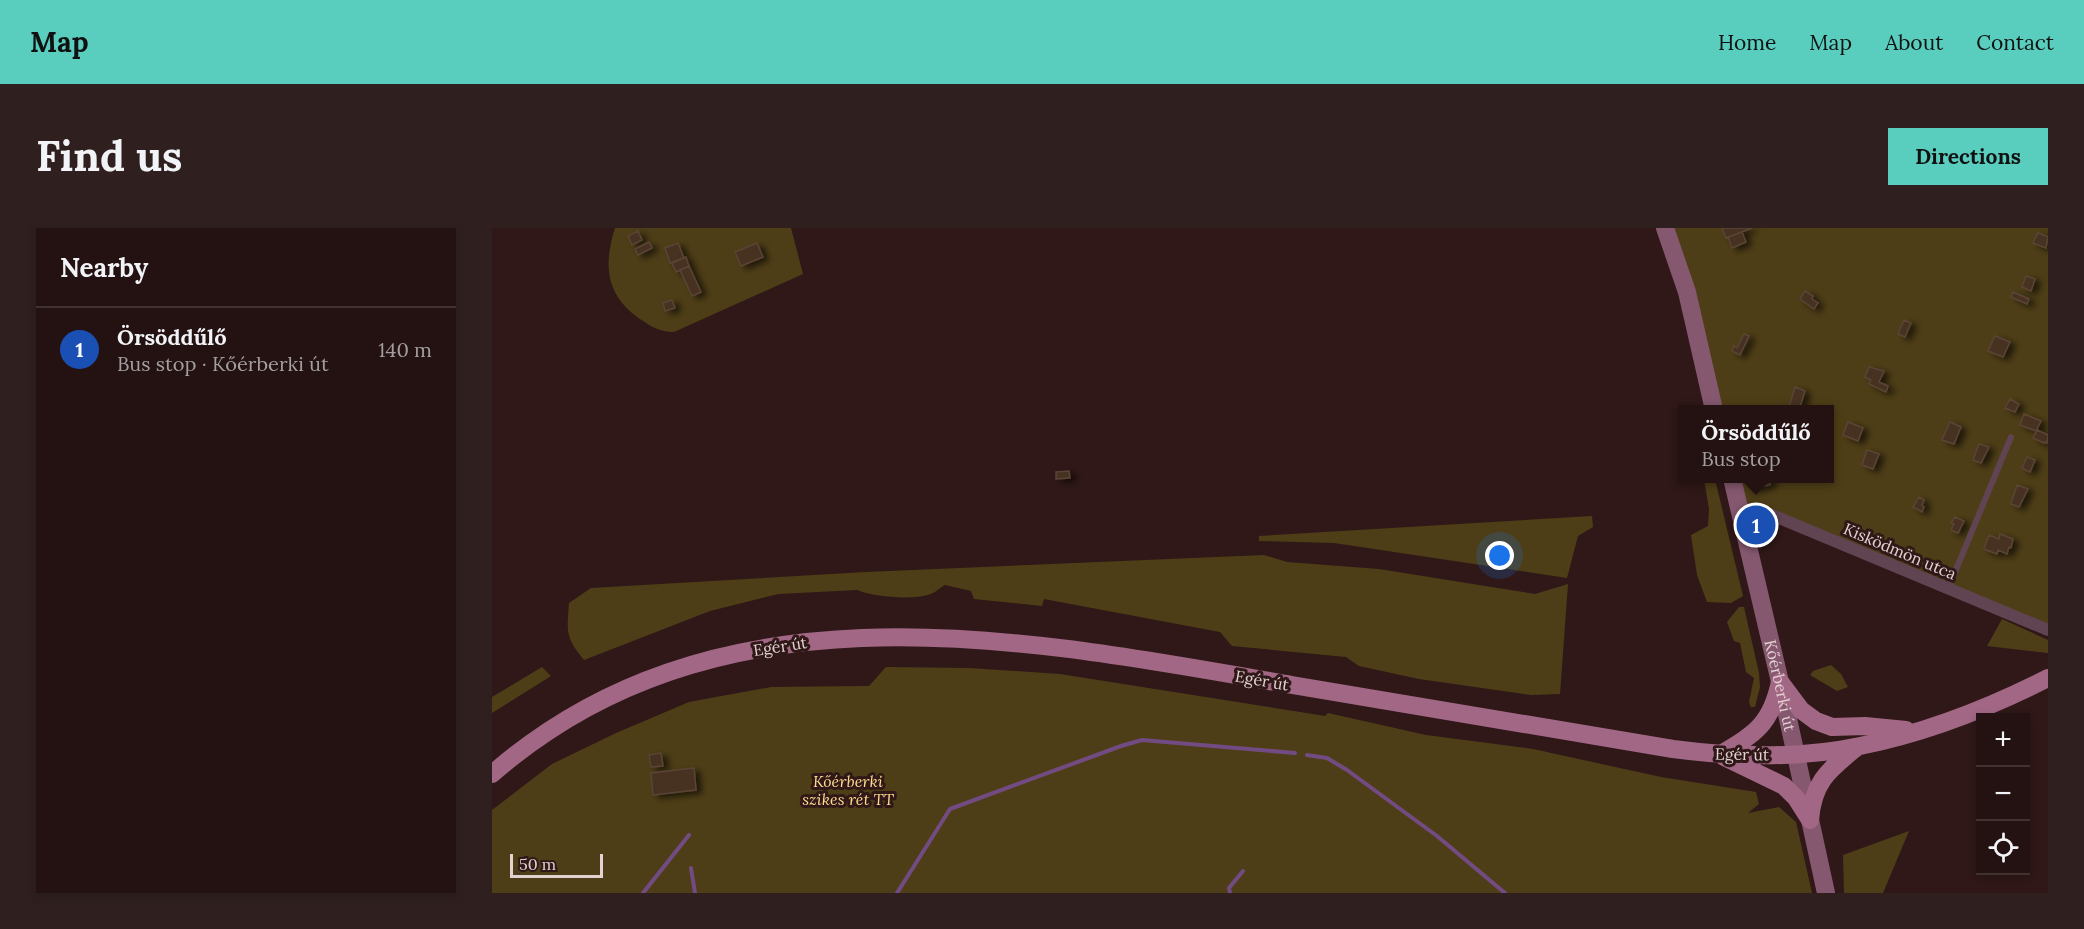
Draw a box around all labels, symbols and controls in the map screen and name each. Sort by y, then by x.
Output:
text: Map [30,24,89,60]
text: Home [1718,29,1776,56]
text: Map [1809,29,1852,56]
text: About [1885,29,1943,56]
text: Contact [1976,29,2054,56]
button: Directions [1888,128,2048,185]
text: Find us [36,129,182,183]
text: Nearby [60,251,148,284]
text: Örsöddűlő [117,323,227,351]
text: 1 [75,337,84,362]
text: 140 m [378,337,432,362]
text: Bus stop · Kőérberki út [117,351,329,376]
popup [1678,405,1834,483]
text: Örsöddűlő [1701,418,1811,446]
text: Bus stop [1701,446,1781,471]
pin: 1 [1736,502,1776,548]
street label: Kisködmön utca [1841,518,1959,584]
your location [1485,541,1514,570]
street label: Egér út [752,632,809,660]
street label: Kőérberki út [1760,637,1801,734]
street label: Egér út [1234,665,1291,695]
map controls [1976,713,2030,875]
button: + [1976,713,2030,767]
street label: Egér út [1715,744,1770,764]
button: − [1976,767,2030,821]
park label: Kőérberki szikes rét TT [802,771,895,809]
button: locate [1976,821,2030,875]
scale bar [510,851,603,878]
text: 50 m [519,854,556,874]

